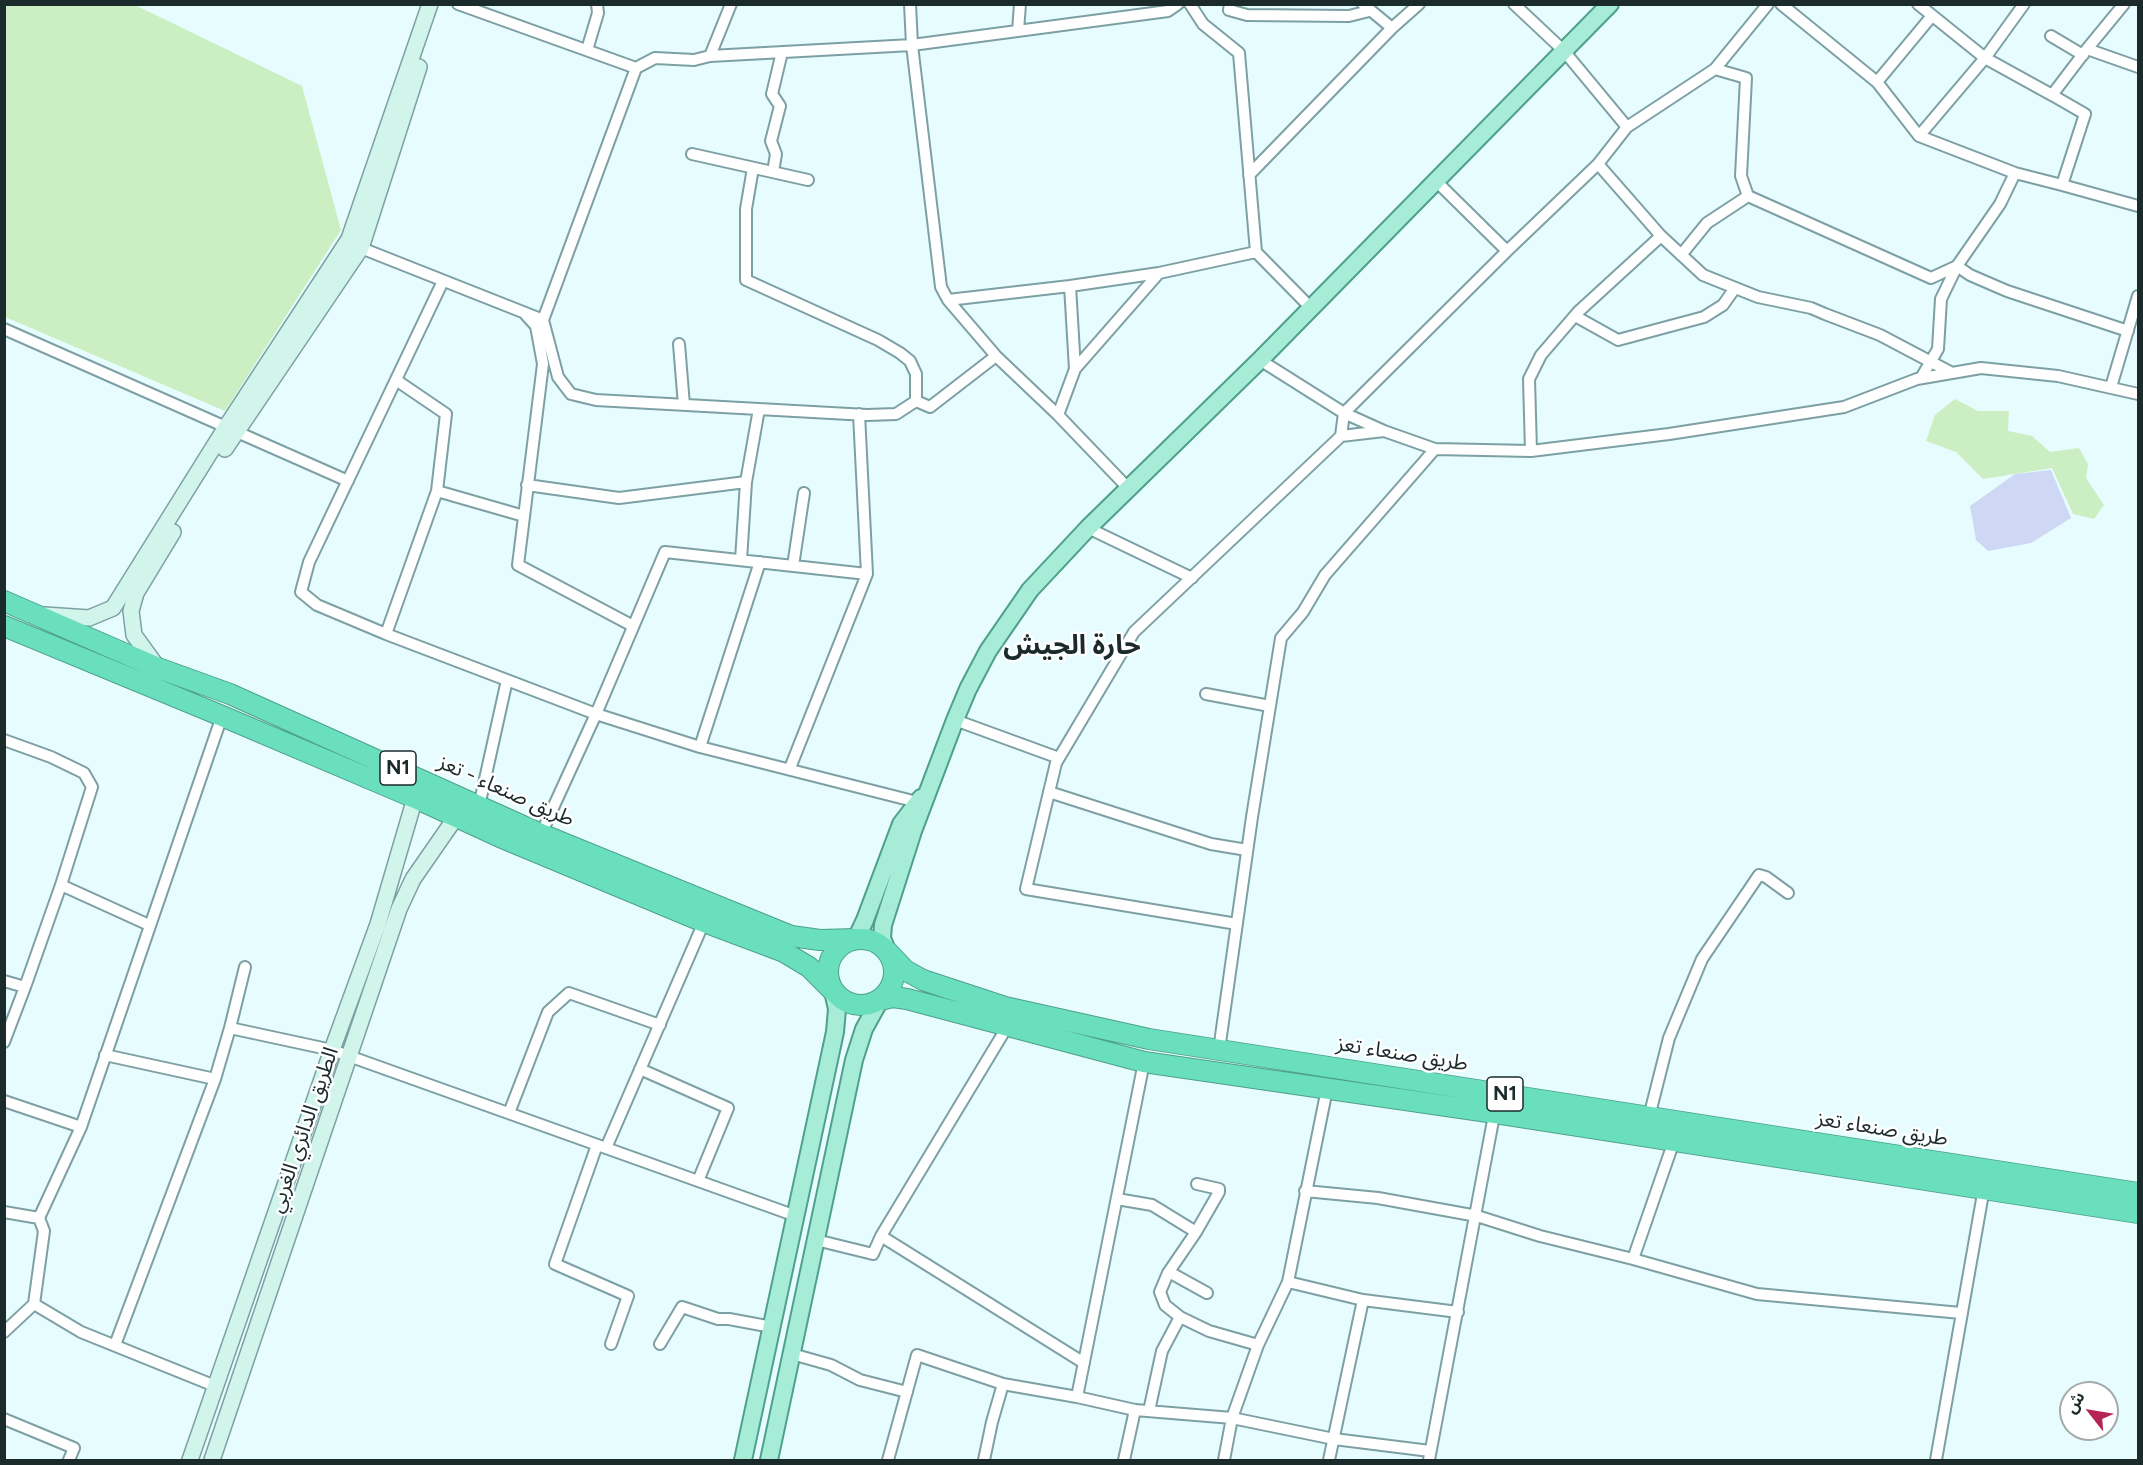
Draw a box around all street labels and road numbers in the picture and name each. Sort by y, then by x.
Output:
street label: طريق صنعاء - تعز [434,750,578,832]
road number: N1 [380,751,416,785]
street label: طريق صنعاء تعز [1334,1031,1470,1077]
street label: الطريق الدائري الغربي [264,1044,344,1216]
road number: N1 [1487,1077,1523,1111]
street label: طريق صنعاء تعز [1814,1106,1950,1152]

